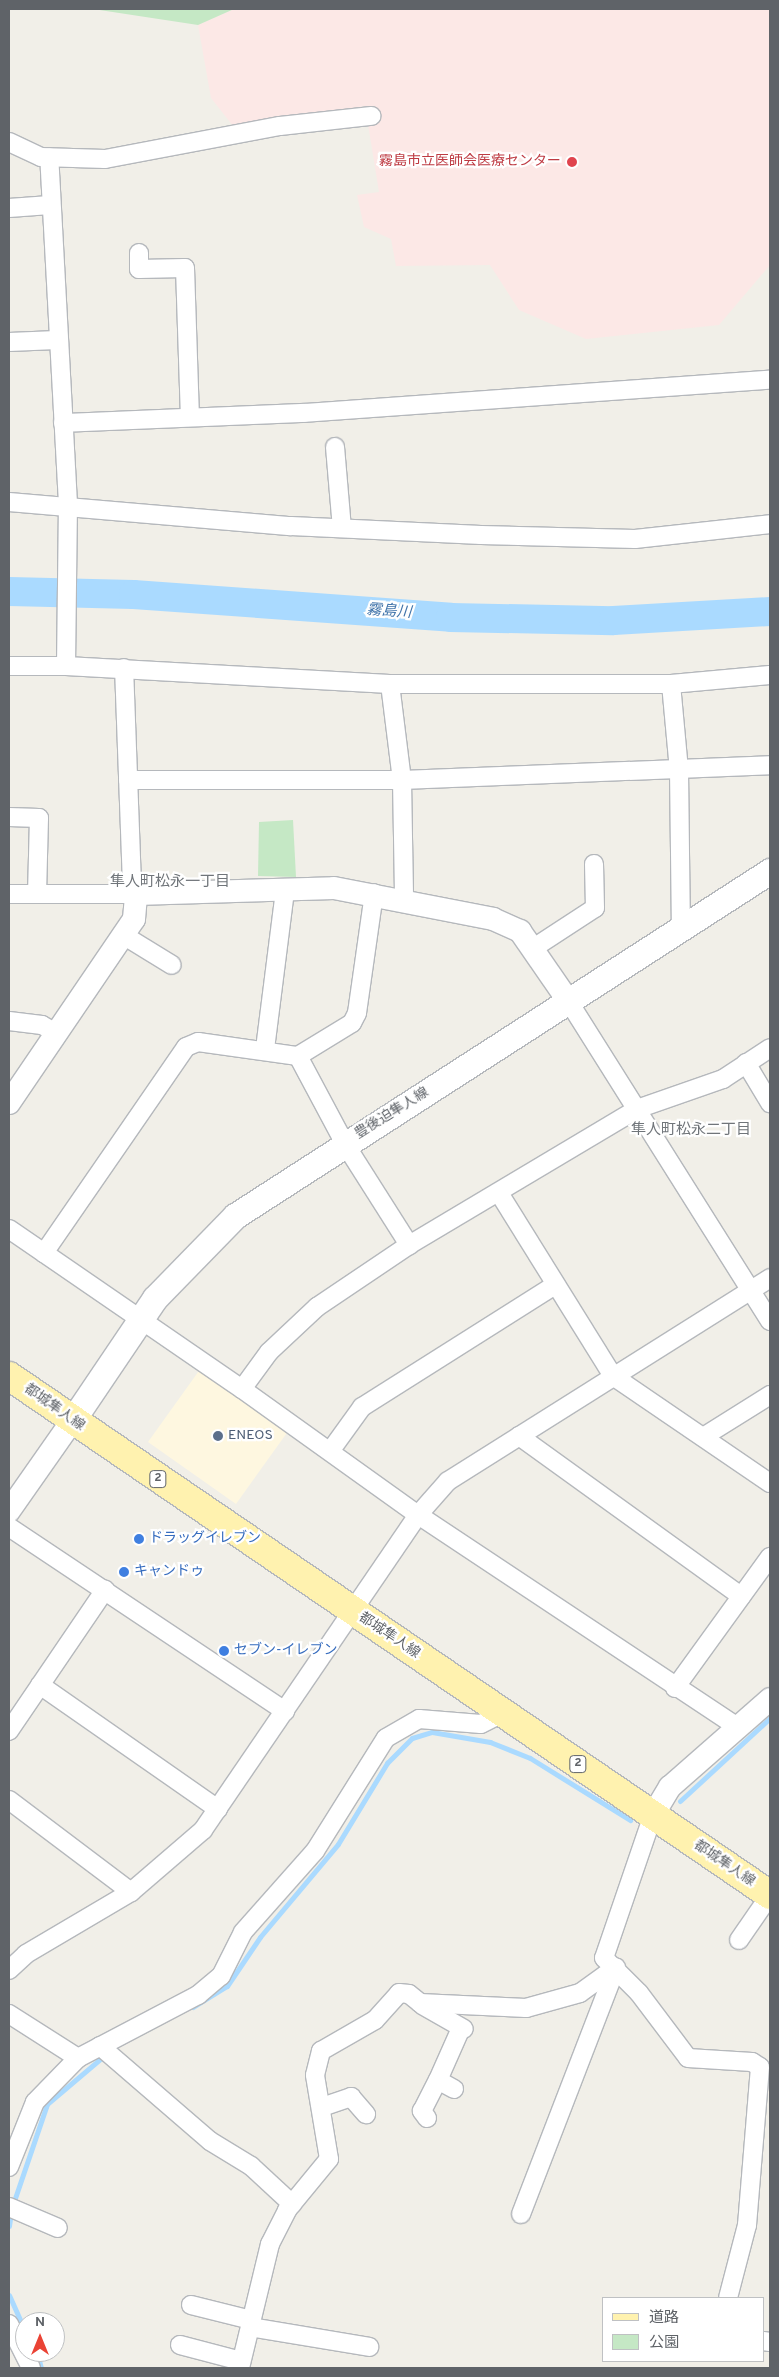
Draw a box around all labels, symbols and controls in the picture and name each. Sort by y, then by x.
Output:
place label: 霧島市立医師会医療センター [379,154,561,170]
marker: 霧島市立医師会医療センター [565,155,579,169]
water label: 霧島川 [366,601,412,623]
district label: 隼人町松永一丁目 [110,874,230,892]
street label: 豊後迫隼人線 [352,1085,432,1143]
district label: 隼人町松永二丁目 [631,1122,751,1140]
street label: 都城隼人線 [21,1381,87,1435]
place label: ENEOS [228,1428,273,1444]
marker: ENEOS [212,1430,224,1442]
road number: 2 [149,1470,167,1488]
place label: ドラッグイレブン [149,1531,261,1547]
marker: ドラッグイレブン [133,1533,145,1545]
place label: キャンドゥ [134,1564,204,1580]
marker: キャンドゥ [118,1566,130,1578]
street label: 都城隼人線 [355,1609,423,1663]
place label: セブン-イレブン [234,1643,338,1659]
marker: セブン-イレブン [218,1645,230,1657]
road number: 2 [569,1755,587,1774]
street label: 都城隼人線 [690,1837,758,1891]
legend [602,2297,764,2362]
text: 道路 [649,2309,679,2328]
north arrow [15,2312,65,2362]
text: N [35,2314,45,2331]
text: 公園 [649,2334,679,2353]

